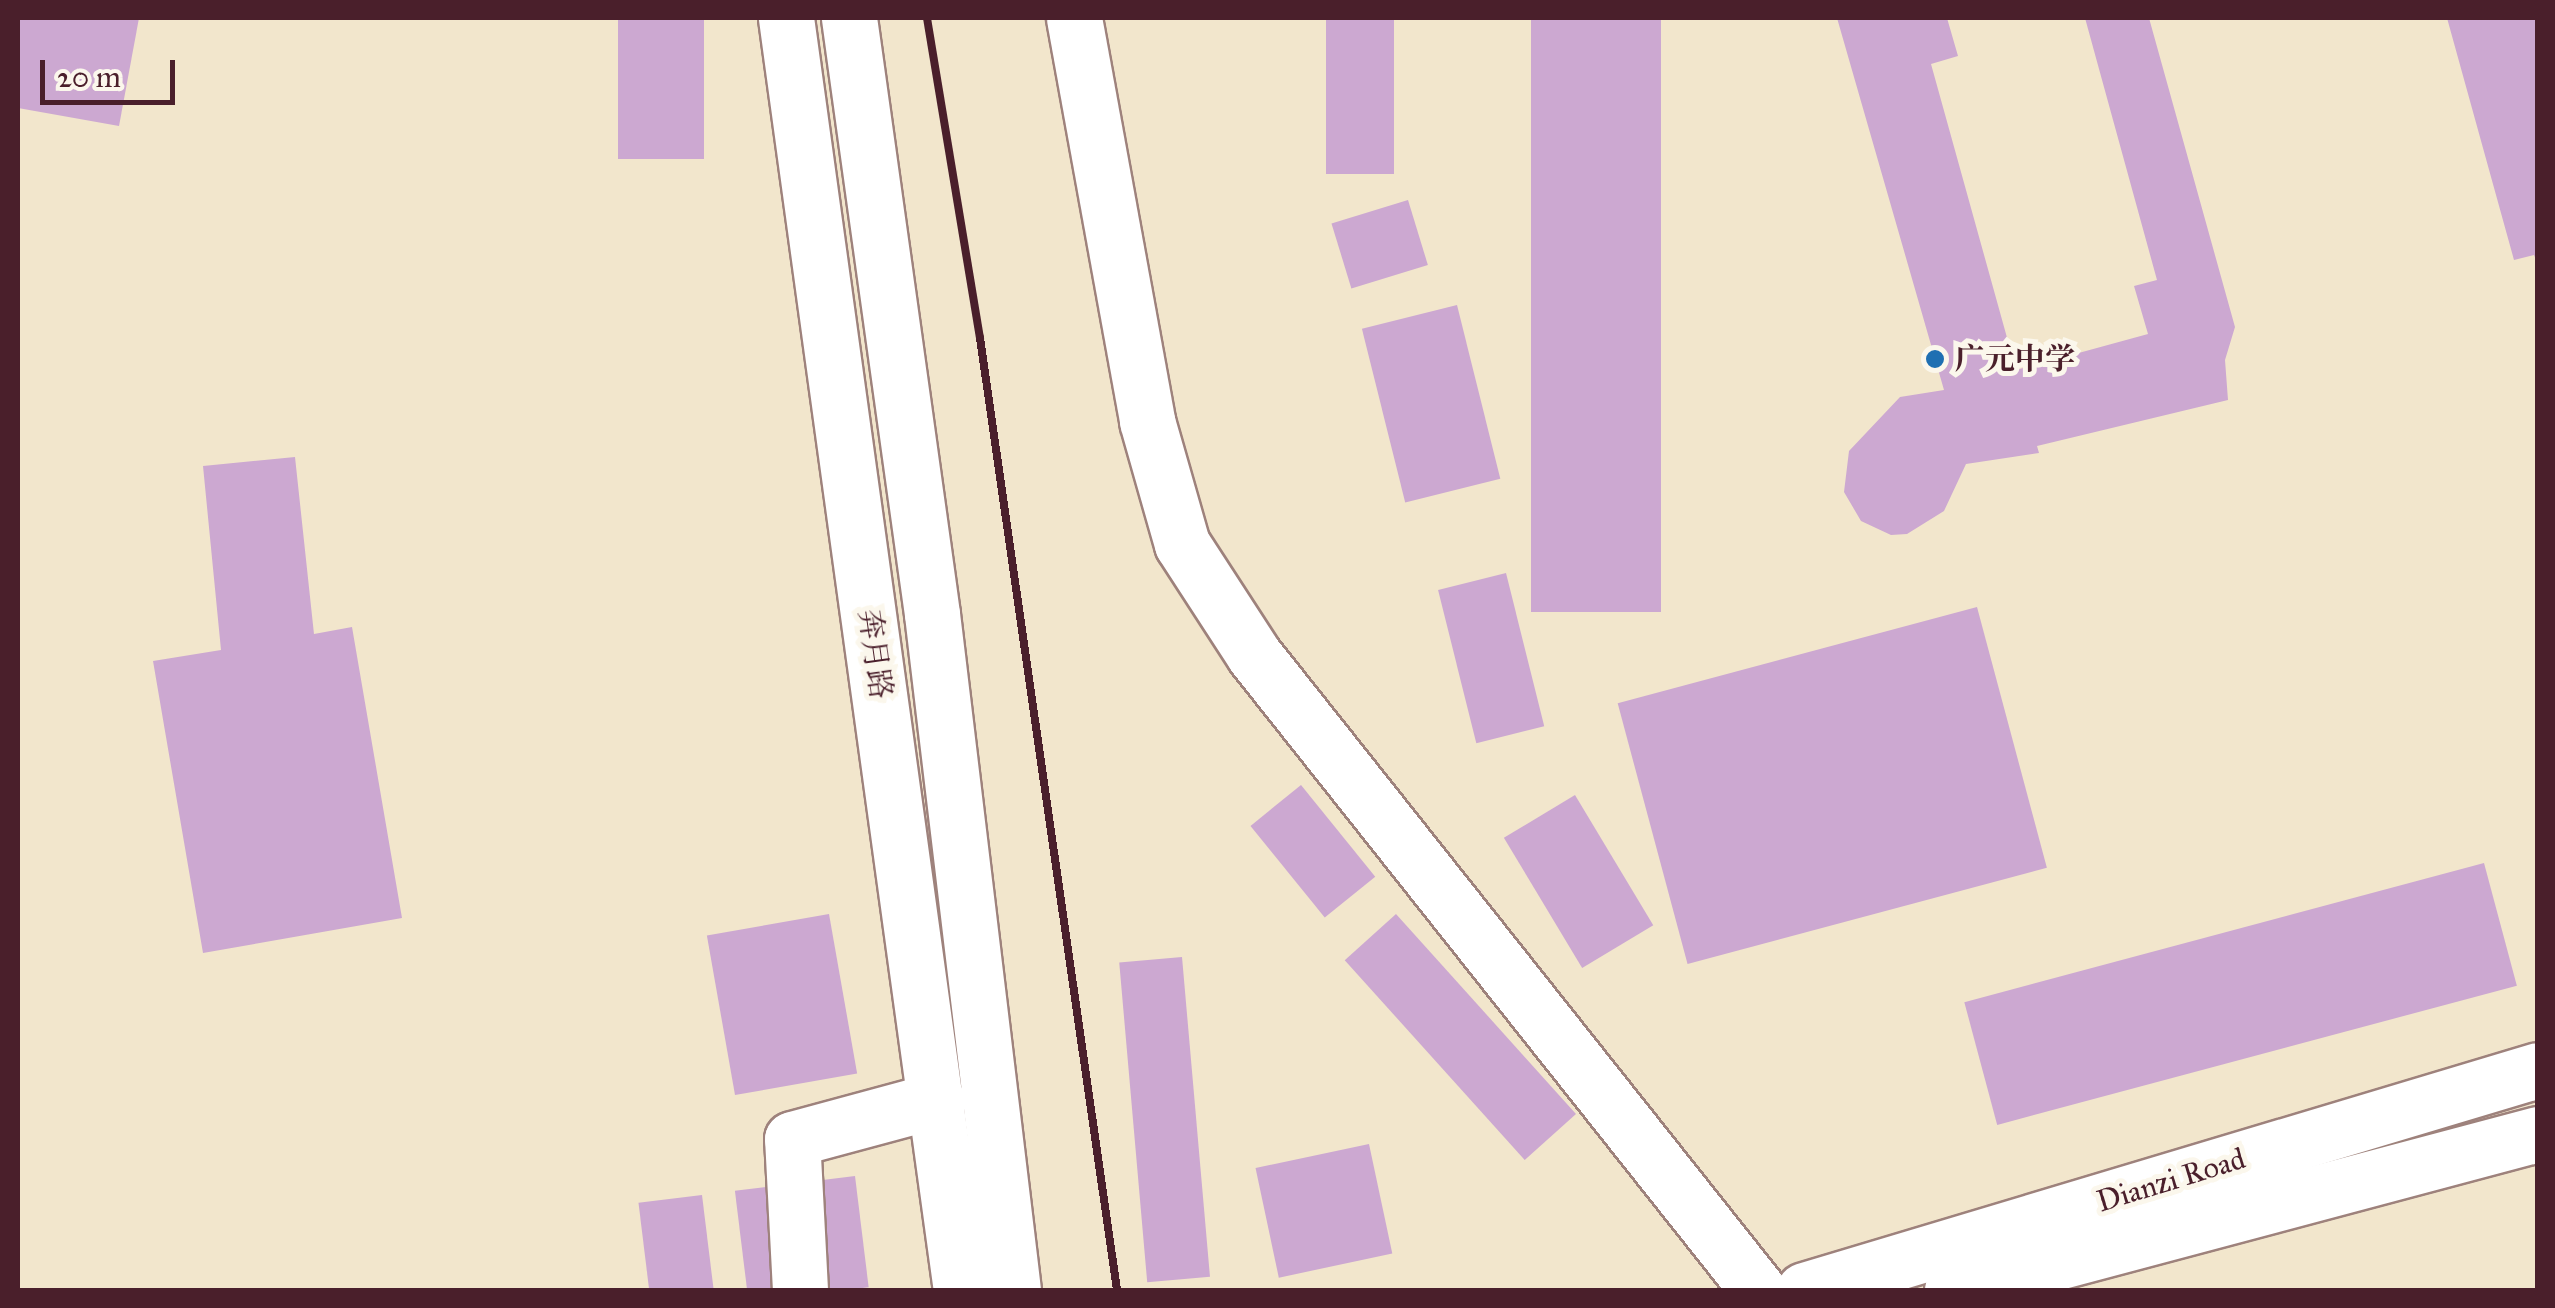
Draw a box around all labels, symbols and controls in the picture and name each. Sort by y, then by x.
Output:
scale bar [45,40,180,102]
text: 20 m [57,59,121,95]
place label: 广元中学 [1955,341,2075,377]
marker: 广元中学 [1924,348,1946,370]
street label: 奔月路 [851,607,899,701]
street label: Dianzi Road [2092,1140,2250,1220]

